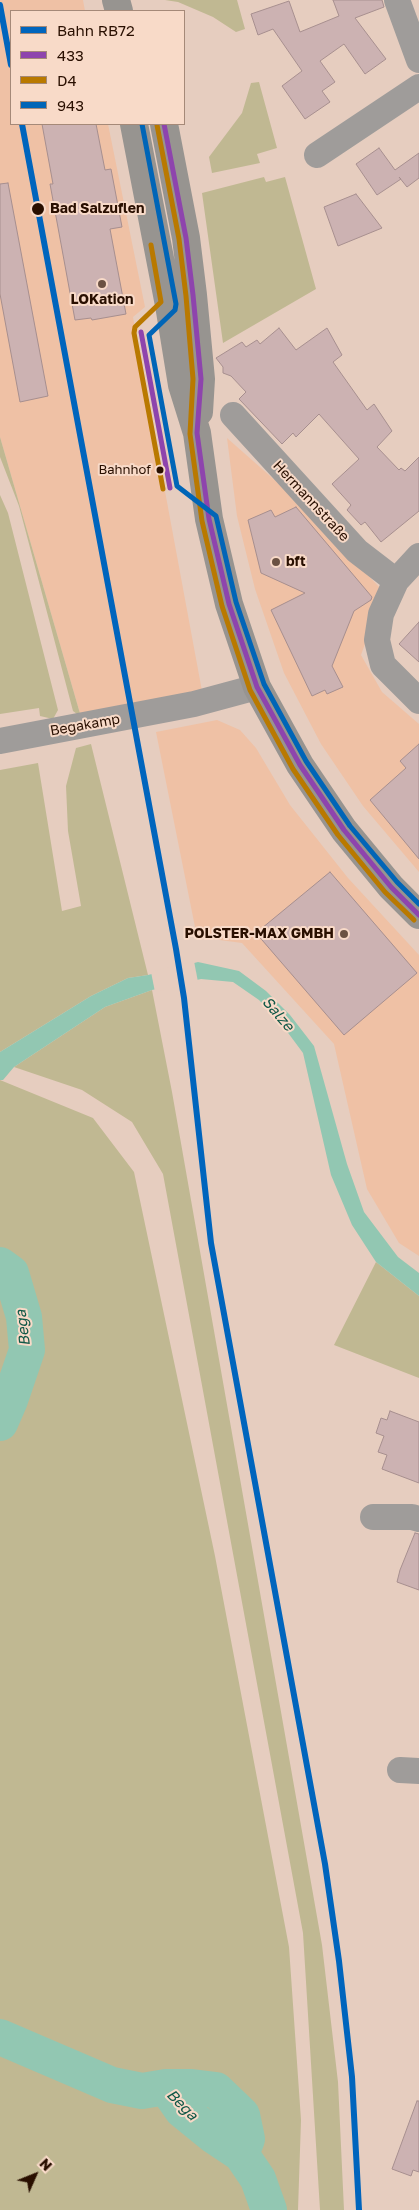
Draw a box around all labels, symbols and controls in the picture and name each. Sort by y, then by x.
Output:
legend [10,10,185,125]
text: Bahn RB72 [57,21,135,39]
text: 433 [57,46,84,64]
text: D4 [57,71,77,89]
text: 943 [57,96,84,114]
marker: Bad Salzuflen [30,201,46,217]
place label: Bad Salzuflen [50,201,144,217]
marker: LOKation [96,278,108,290]
place label: LOKation [70,292,134,308]
street label: Hermannstraße [269,457,353,545]
place label: Bahnhof [99,462,151,478]
marker: Bahnhof [155,465,165,475]
place label: bft [286,554,306,570]
marker: bft [270,556,282,568]
street label: Begakamp [49,711,121,739]
place label: POLSTER-MAX GMBH [184,926,334,942]
marker: POLSTER-MAX GMBH [338,928,350,940]
water label: Salze [258,993,298,1035]
water label: Bega [12,1309,34,1347]
water label: Bega [163,2086,201,2124]
north arrow [10,2150,60,2200]
text: N [36,2154,56,2174]

